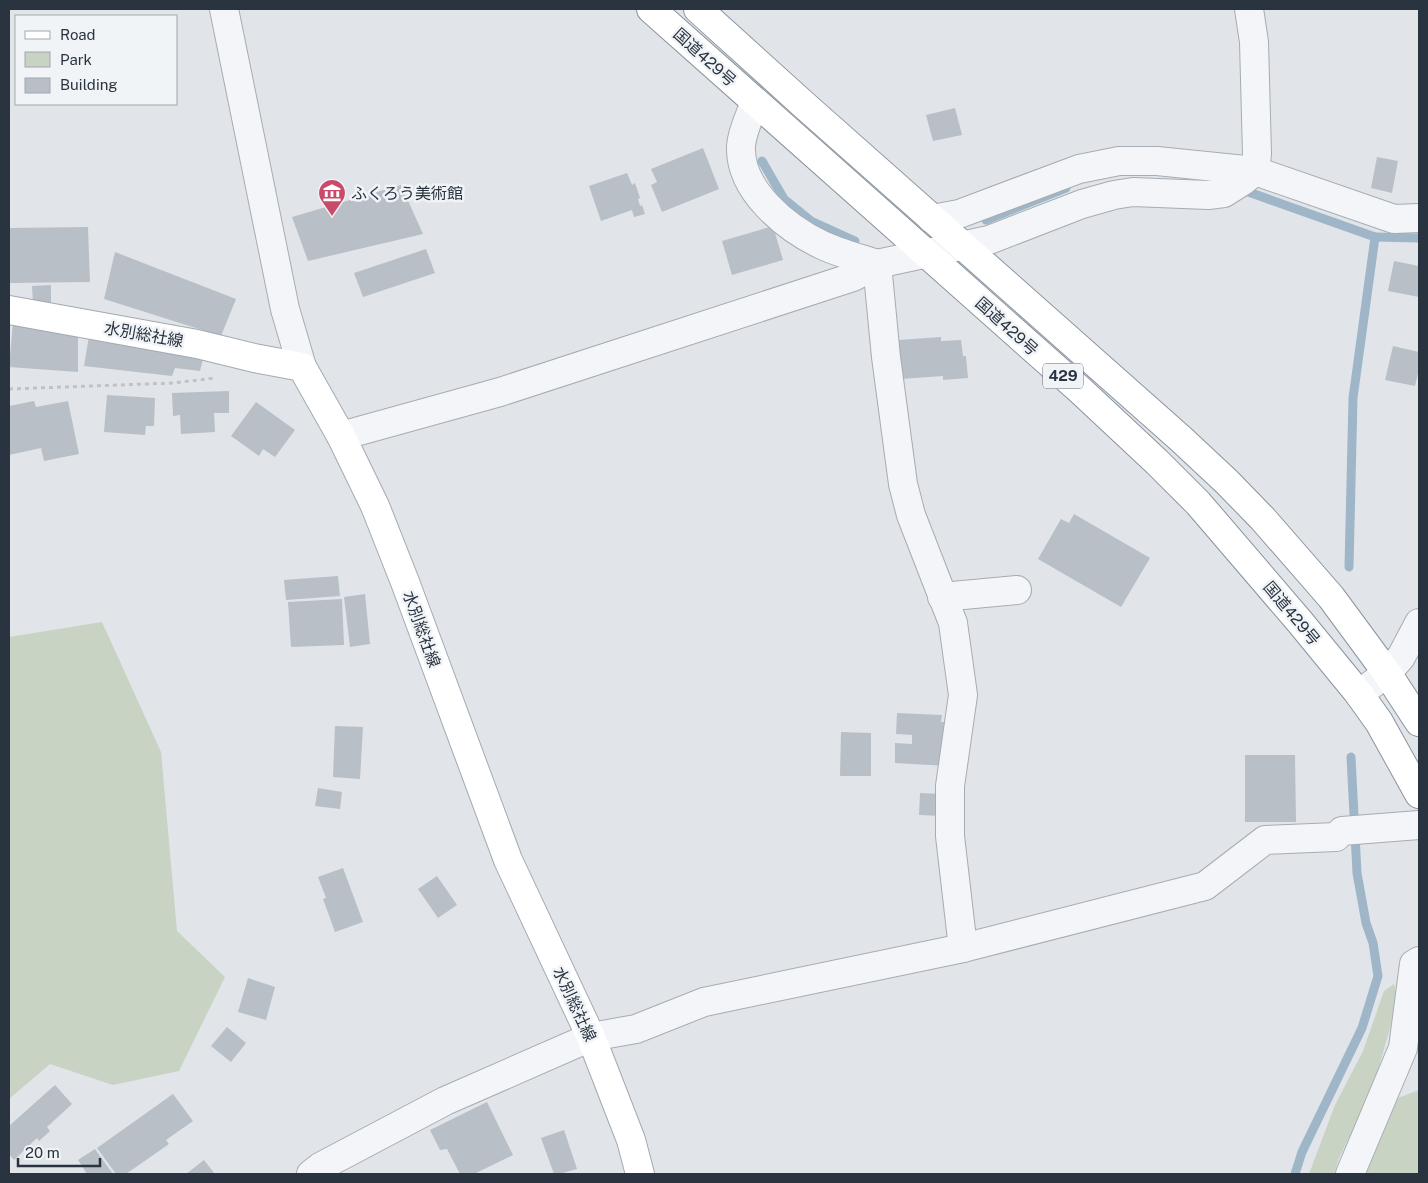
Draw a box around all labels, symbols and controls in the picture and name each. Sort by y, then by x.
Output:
legend [15,15,178,105]
street label: 国道429号 [669,24,740,90]
text: Road [60,26,96,43]
text: Park [60,51,92,68]
text: Building [60,76,118,93]
museum icon: ふくろう美術館 [317,178,347,217]
place label: ふくろう美術館 [351,184,463,203]
street label: 国道429号 [971,293,1042,359]
street label: 水別総社線 [103,318,185,351]
road number: 429 [1043,364,1083,388]
street label: 国道429号 [1259,577,1324,649]
street label: 水別総社線 [399,588,444,670]
street label: 水別総社線 [549,964,600,1044]
scale bar [18,1136,100,1168]
text: 20 m [25,1144,60,1161]

